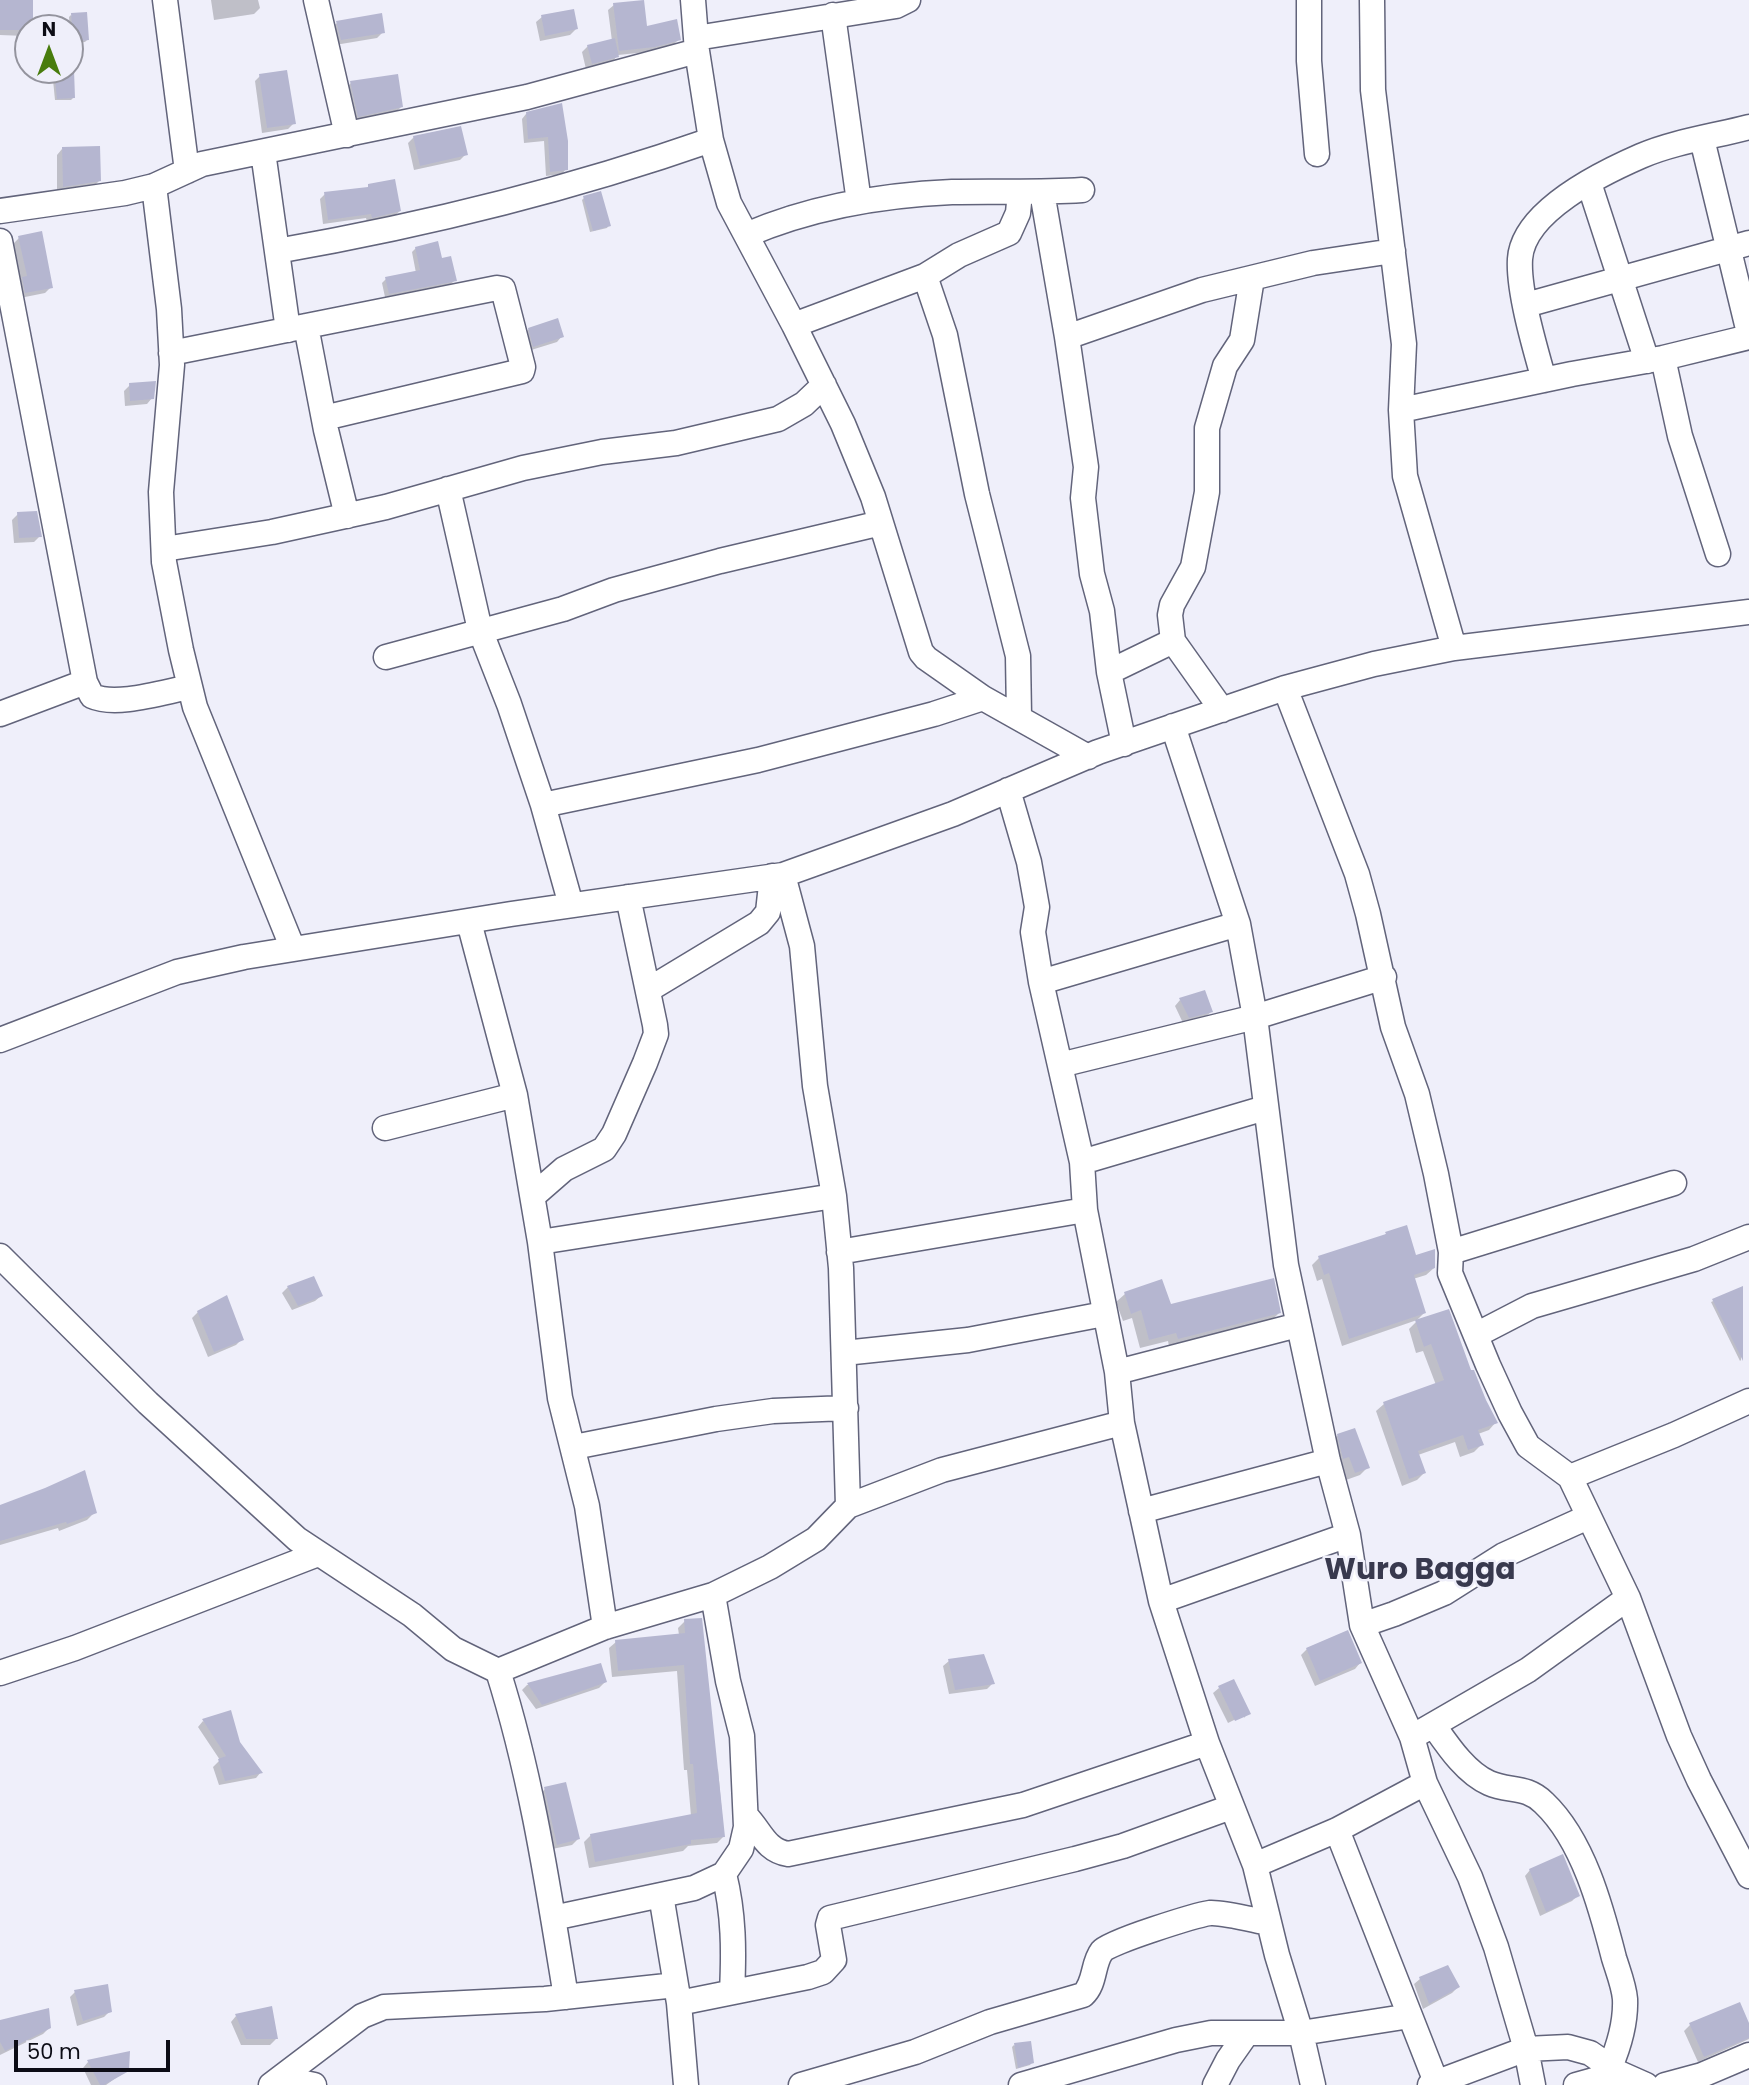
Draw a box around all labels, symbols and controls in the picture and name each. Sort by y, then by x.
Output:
north arrow [14,14,84,84]
text: N [42,16,56,43]
district label: Wuro Bagga [1324,1553,1516,1589]
scale bar [18,2025,173,2070]
text: 50 m [27,2037,81,2066]

